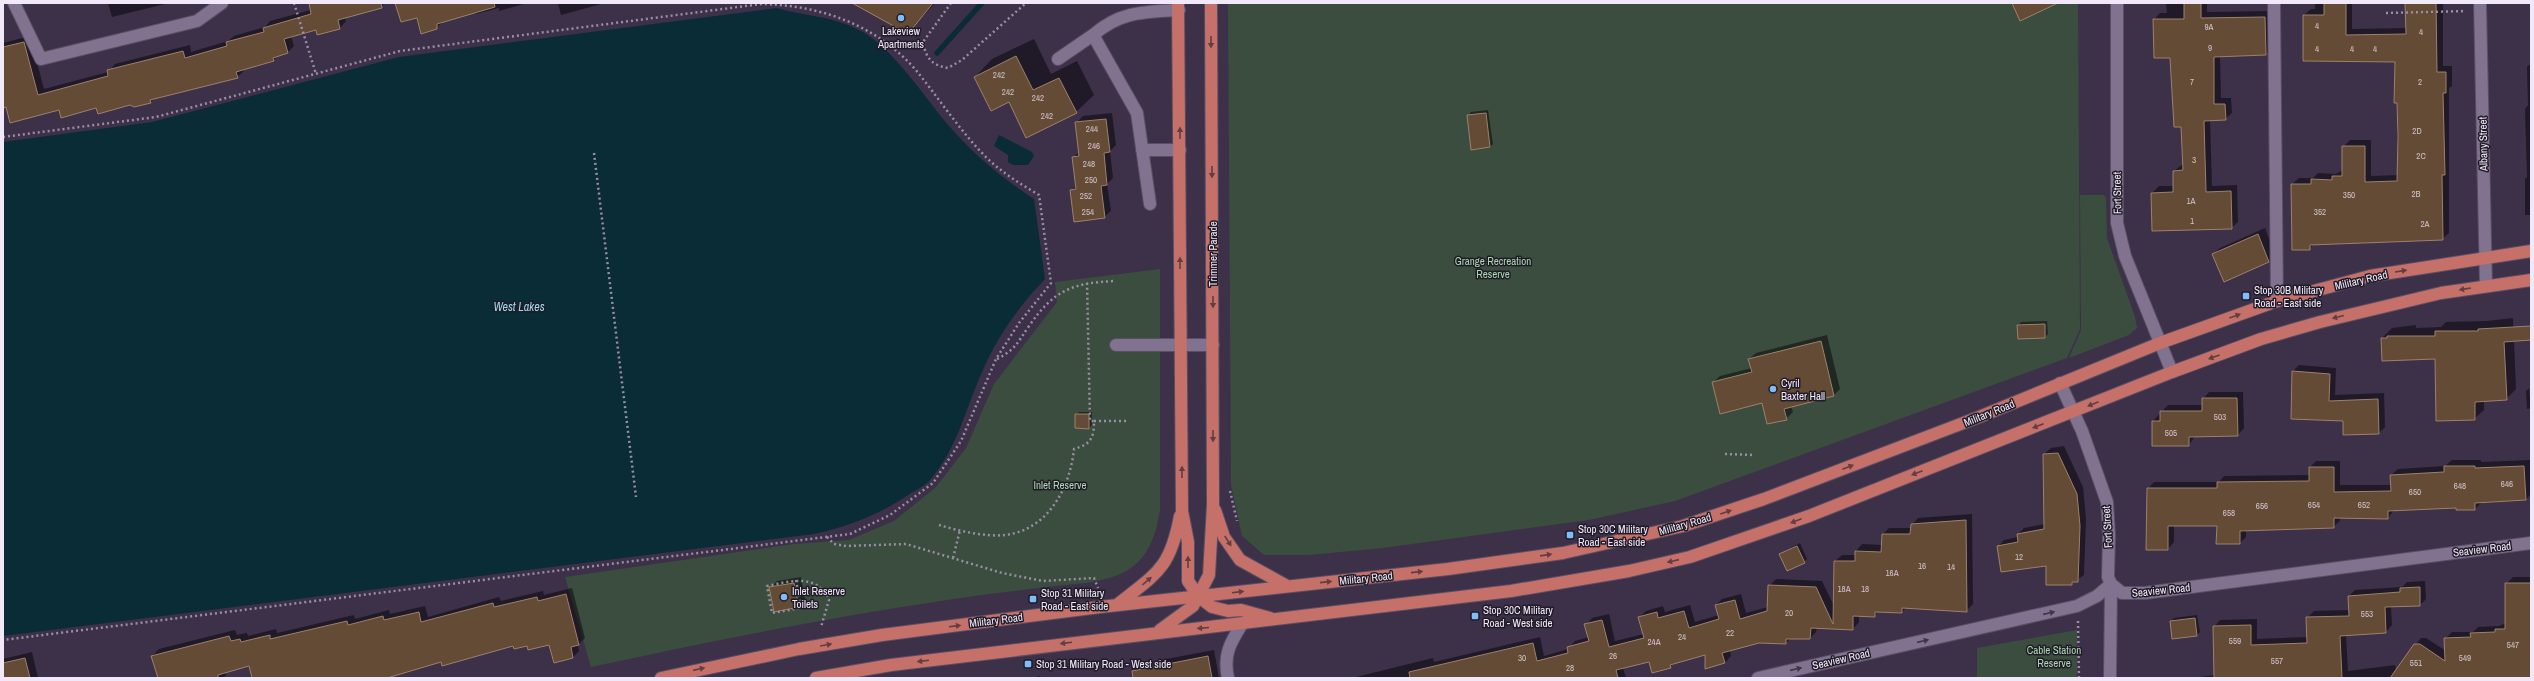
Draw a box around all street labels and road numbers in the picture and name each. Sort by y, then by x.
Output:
street label: Albany Street [2476,116,2490,172]
street label: Fort Street [2110,171,2124,214]
street label: Trimmer Parade [1206,221,1220,287]
street label: Military Road [2333,267,2389,293]
street label: Military Road [1962,396,2016,430]
street label: Fort Street [2099,505,2115,548]
street label: Military Road [1657,510,1713,538]
street label: Seaview Road [2452,538,2512,560]
street label: Military Road [1339,568,1393,588]
street label: Seaview Road [2131,580,2191,600]
street label: Military Road [969,610,1023,630]
street label: Seaview Road [1811,646,1871,672]

